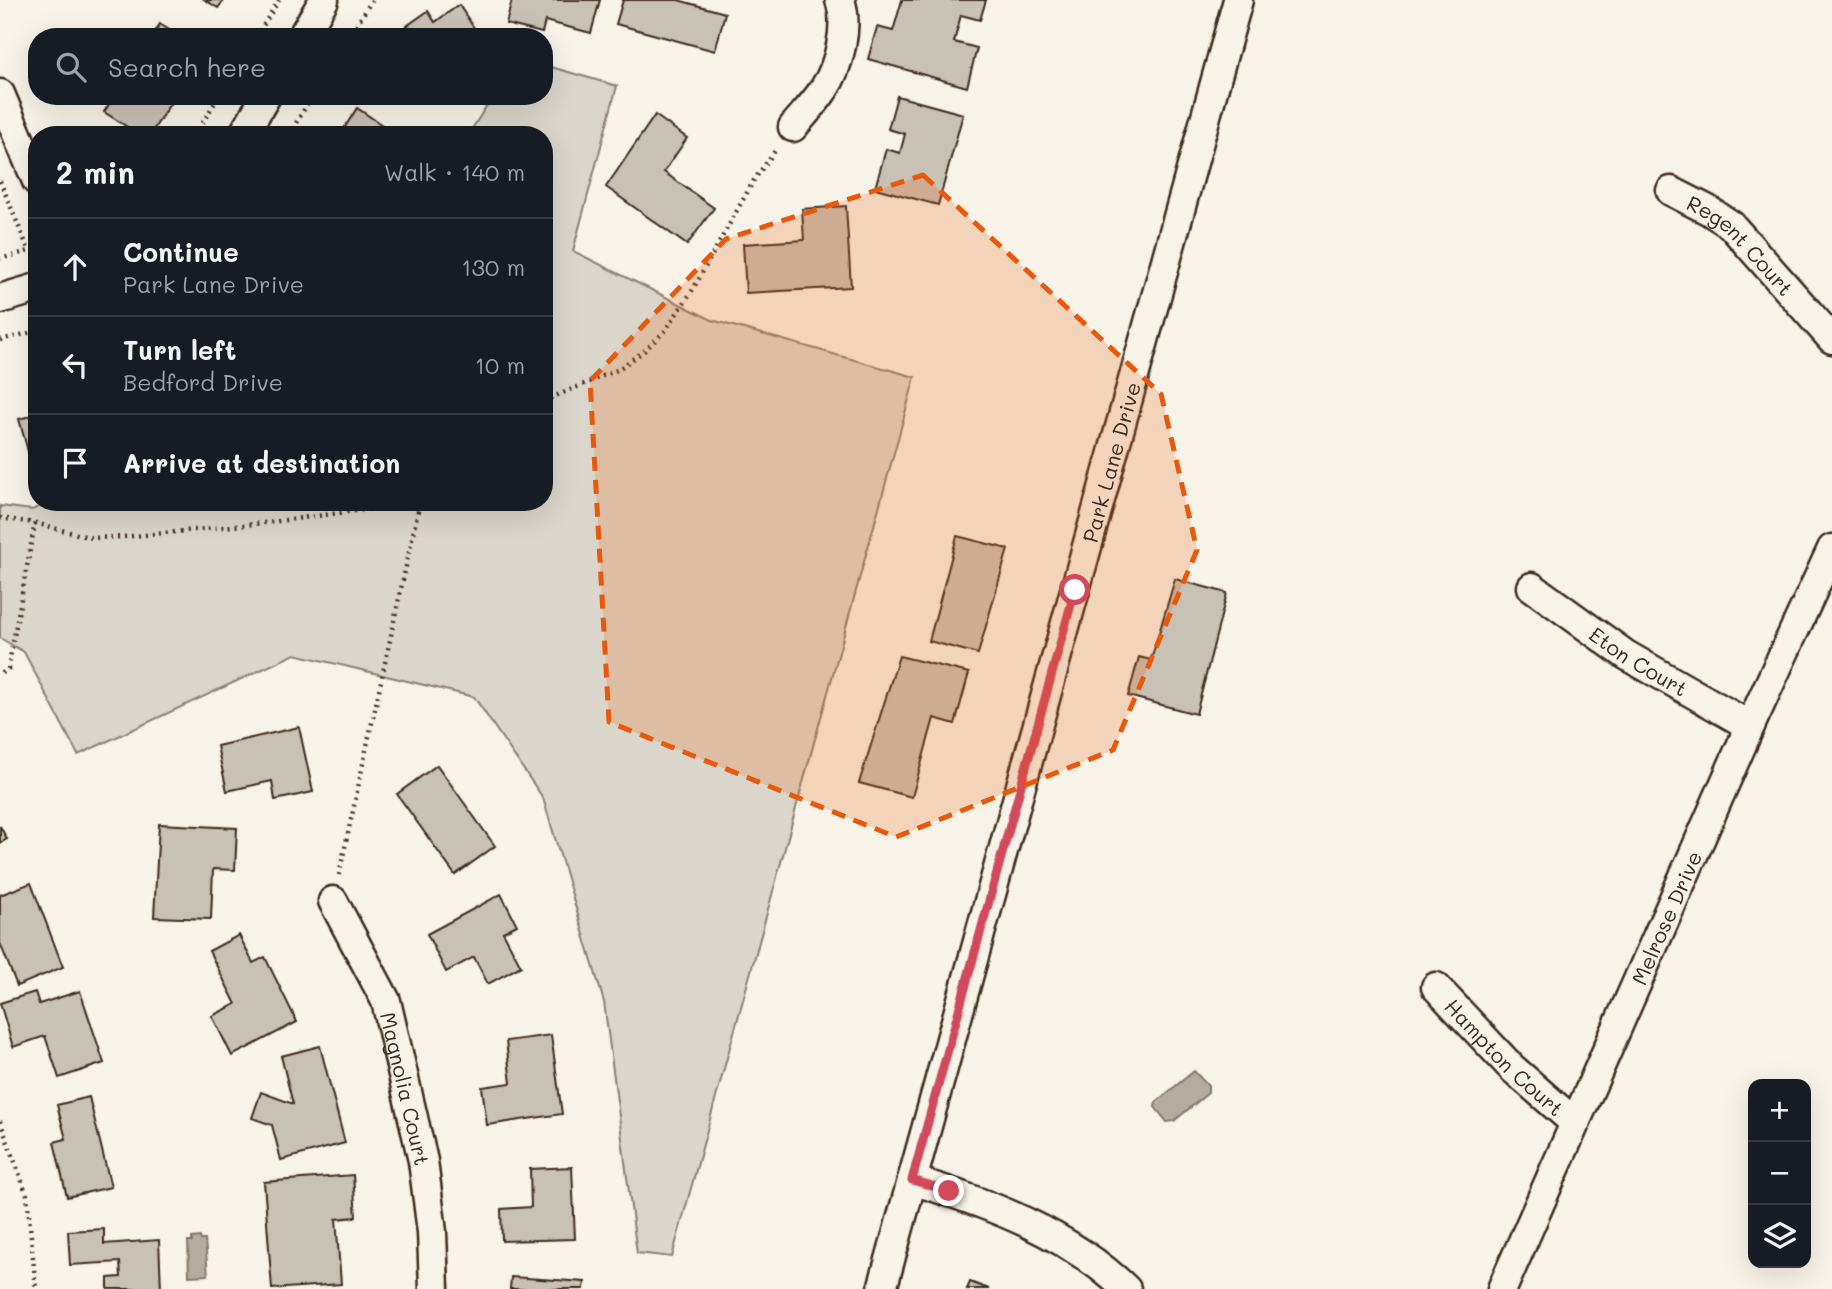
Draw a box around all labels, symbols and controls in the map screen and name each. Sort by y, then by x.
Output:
search box [28,28,553,105]
icon: search [52,48,90,86]
text: Search here [108,50,266,84]
text: 2 min [56,152,135,192]
text: Walk · 140 m [384,157,525,187]
street label: Regent Court [1683,188,1800,301]
text: Continue [123,235,239,269]
icon: ahead [56,248,94,286]
text: 130 m [461,252,525,282]
text: Park Lane Drive [123,269,304,299]
text: Turn left [123,333,236,367]
icon: left [56,346,94,384]
text: 10 m [475,350,525,380]
text: Bedford Drive [123,367,283,397]
street label: Park Lane Drive [1075,379,1145,545]
icon: arrive [56,444,94,482]
text: Arrive at destination [123,446,400,480]
route start [1059,574,1090,605]
street label: Eton Court [1584,620,1693,701]
street label: Melrose Drive [1624,846,1707,989]
street label: Hampton Court [1440,992,1570,1121]
street label: Magnolia Court [375,1009,437,1168]
map controls [1748,1079,1811,1268]
button: + [1748,1079,1811,1142]
button: − [1748,1142,1811,1205]
route end [933,1175,964,1206]
button: layers [1748,1205,1811,1268]

